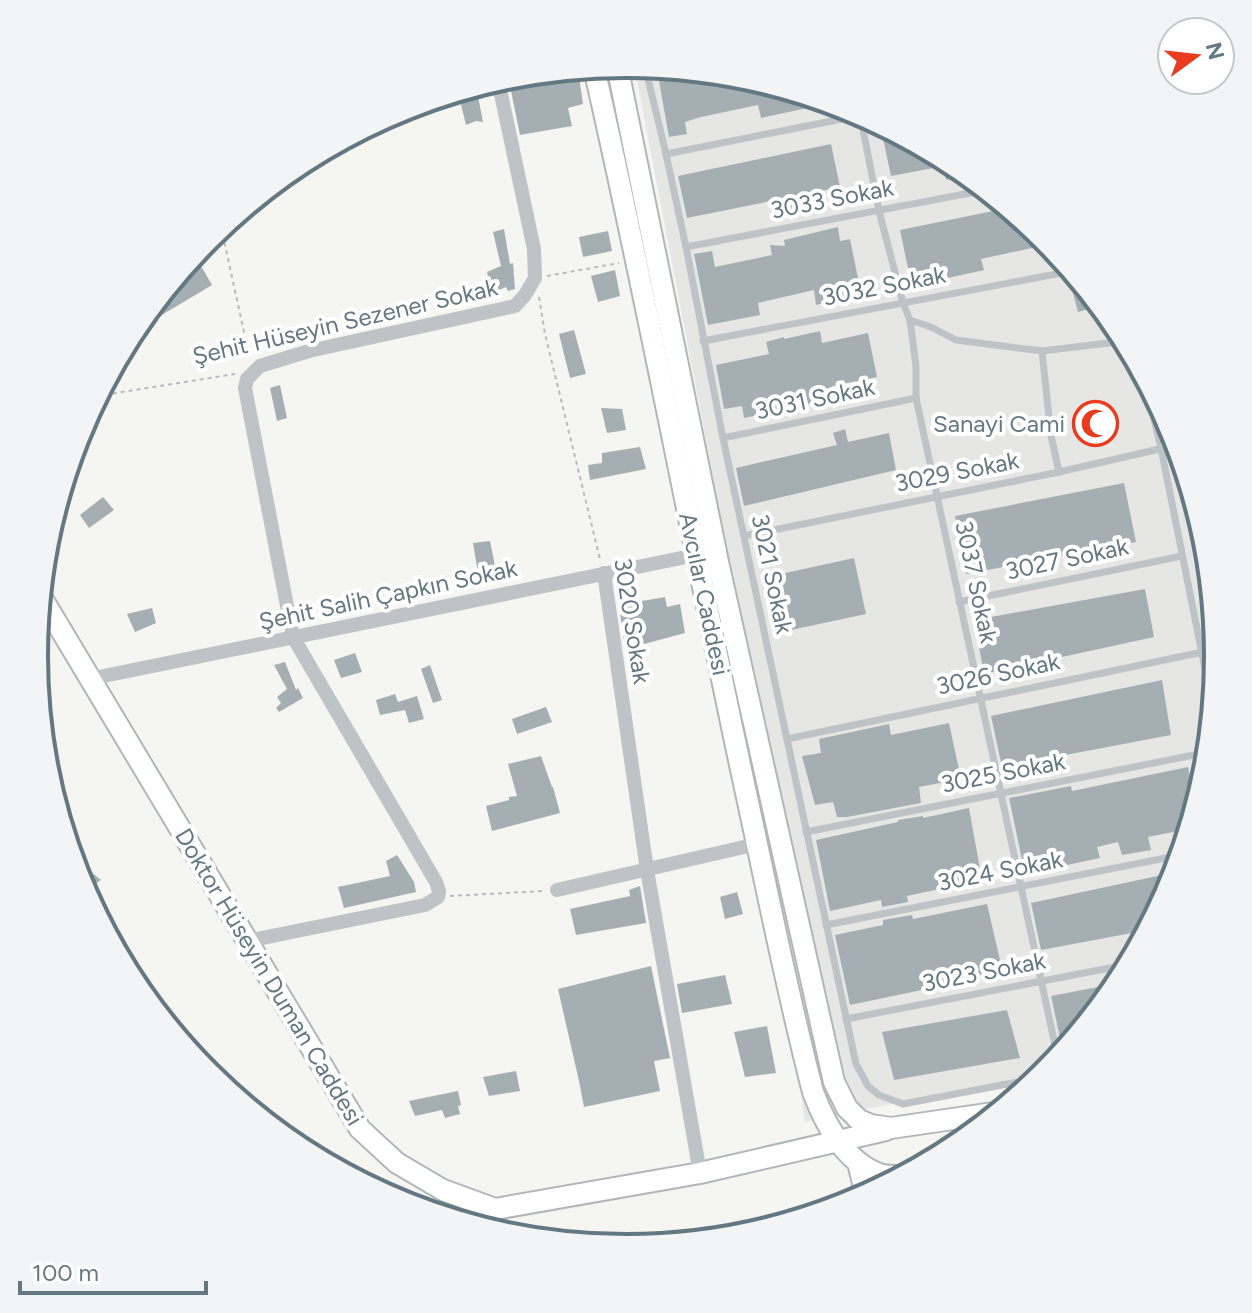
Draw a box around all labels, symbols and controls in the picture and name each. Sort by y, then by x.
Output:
north arrow [1156,16,1236,96]
text: N [1200,39,1230,63]
street label: 3033 Sokak [768,172,896,225]
street label: 3032 Sokak [820,259,948,312]
street label: Şehit Hüseyin Sezener Sokak [190,272,500,371]
street label: 3031 Sokak [753,372,878,425]
mosque icon: Sanayi Cami [1072,400,1120,448]
place label: Sanayi Cami [933,409,1065,438]
street label: 3029 Sokak [893,445,1022,498]
street label: Avcılar Caddesi [673,510,736,678]
street label: 3021 Sokak [746,511,799,637]
street label: 3037 Sokak [949,518,1004,646]
street label: 3027 Sokak [1003,531,1131,586]
street label: Şehit Salih Çapkın Sokak [256,553,520,636]
street label: 3020 Sokak [608,556,657,686]
street label: 3026 Sokak [934,646,1063,701]
street label: 3025 Sokak [939,746,1068,799]
street label: Doktor Hüseyin Duman Caddesi [169,823,370,1131]
street label: 3024 Sokak [935,844,1065,897]
street label: 3023 Sokak [920,945,1048,998]
scale bar [20,1245,206,1295]
text: 100 m [32,1258,99,1287]

